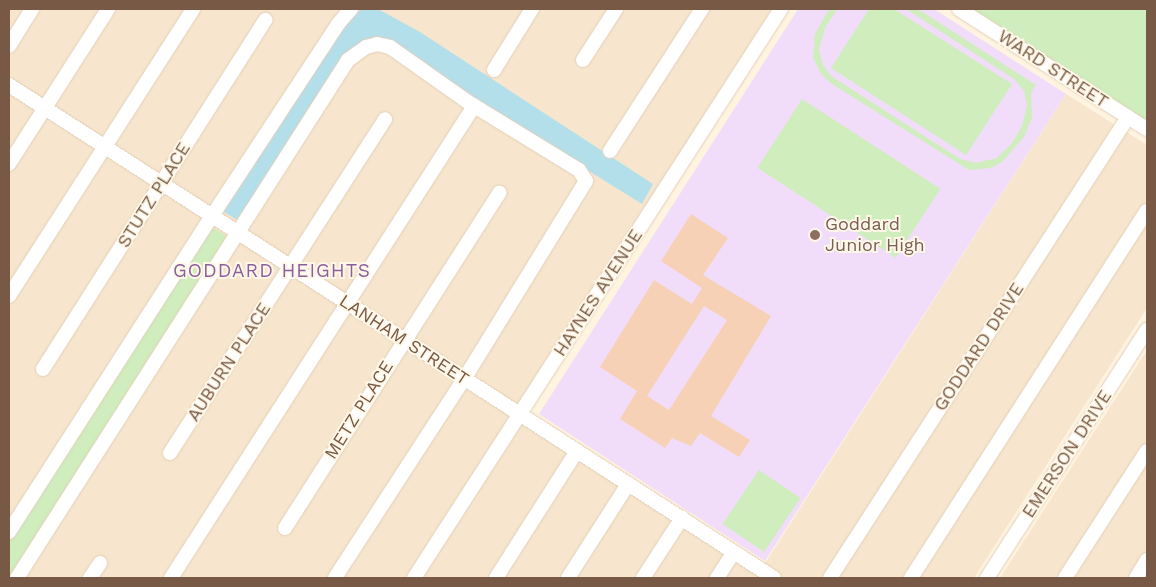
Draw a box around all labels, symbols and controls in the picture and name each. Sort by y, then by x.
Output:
street label: WARD STREET [994,25,1112,113]
street label: STUTZ PLACE [113,138,195,252]
place label: Goddard Junior High [825,214,925,256]
street label: HAYNES AVENUE [549,225,647,361]
marker: Goddard Junior High [809,229,821,241]
district label: GODDARD HEIGHTS [171,260,373,282]
street label: GODDARD DRIVE [930,279,1028,415]
street label: LANHAM STREET [335,290,473,390]
street label: AUBURN PLACE [183,299,275,425]
street label: METZ PLACE [320,357,398,463]
street label: EMERSON DRIVE [1018,386,1116,522]

